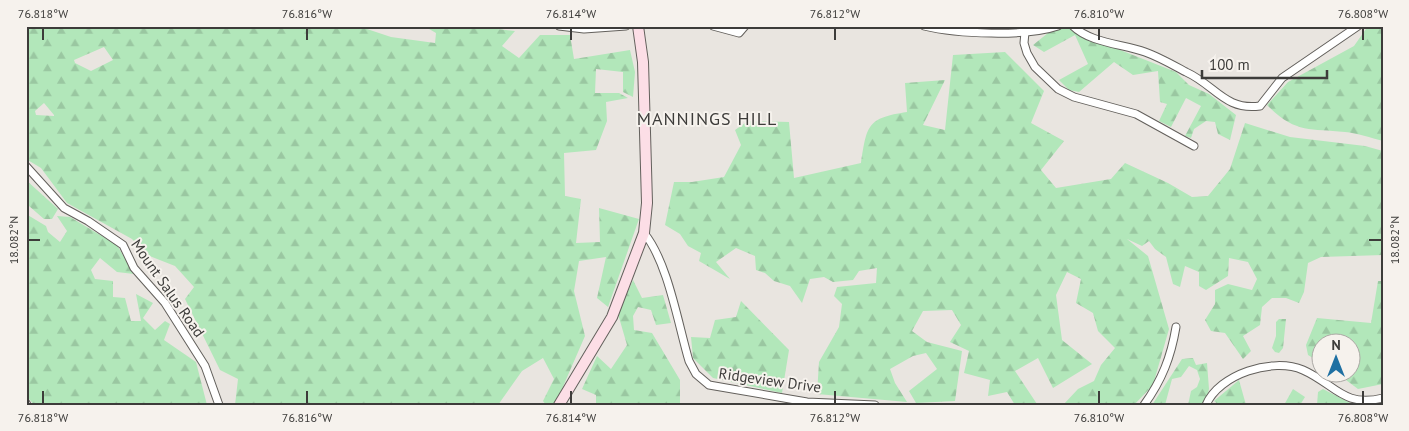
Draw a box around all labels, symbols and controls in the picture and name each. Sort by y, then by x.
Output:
text: 76.818°W [18,6,68,21]
text: 76.816°W [282,6,332,21]
text: 76.814°W [546,6,596,21]
text: 76.812°W [810,6,860,21]
text: 76.810°W [1074,6,1124,21]
text: 76.808°W [1338,6,1388,21]
scale bar [1202,48,1326,80]
text: 100 m [1209,55,1250,74]
district label: MANNINGS HILL [637,107,777,130]
text: 18.082°N [6,216,21,264]
text: 18.082°N [1387,216,1402,264]
street label: Mount Salus Road [127,235,209,341]
north arrow [1312,334,1362,384]
text: N [1331,336,1341,354]
street label: Ridgeview Drive [718,363,822,397]
text: 76.818°W [18,410,68,425]
text: 76.816°W [282,410,332,425]
text: 76.814°W [546,410,596,425]
text: 76.812°W [810,410,860,425]
text: 76.810°W [1074,410,1124,425]
text: 76.808°W [1338,410,1388,425]

